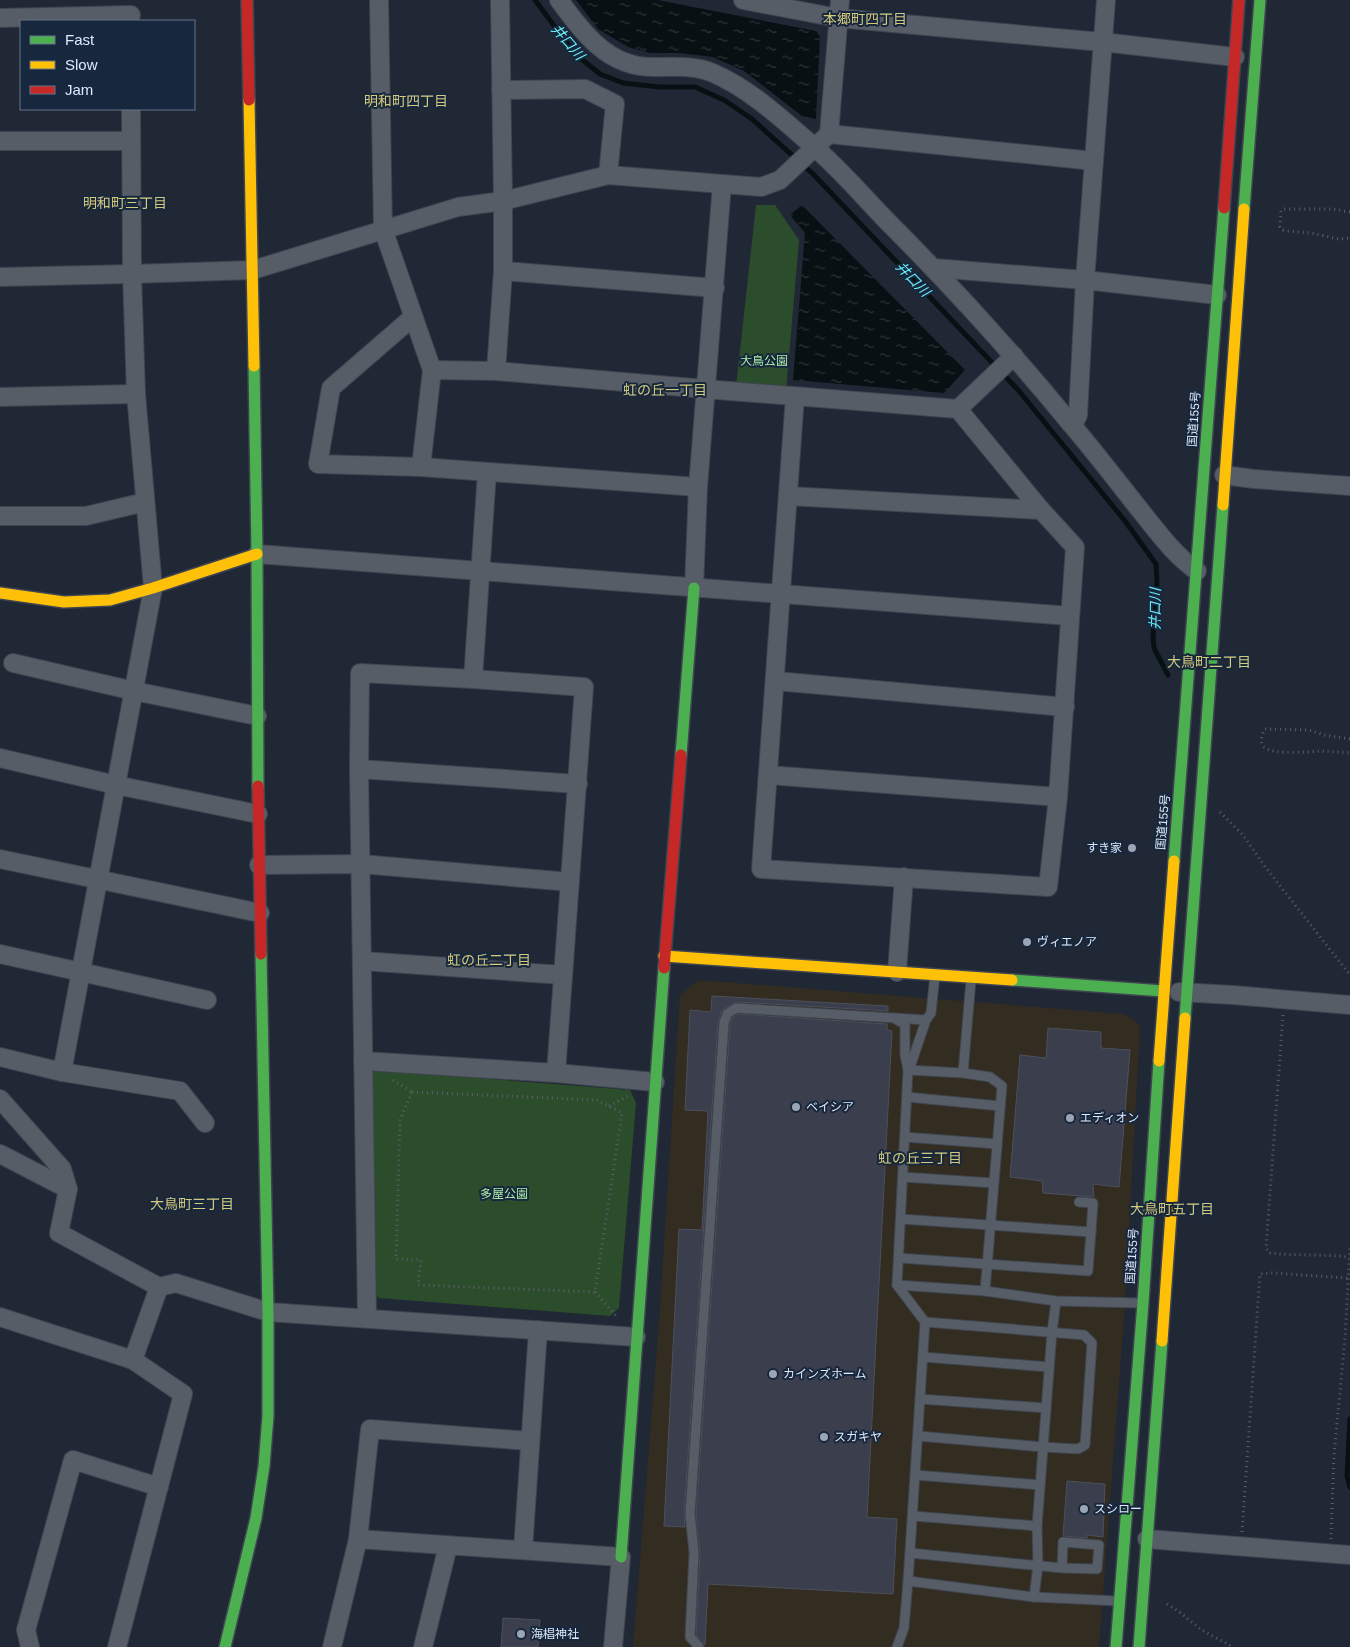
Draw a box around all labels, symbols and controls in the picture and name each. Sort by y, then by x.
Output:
district label: 本郷町四丁目 [823,11,907,27]
legend [20,20,195,110]
water label: 井口川 [548,21,589,65]
text: Fast [65,31,95,48]
text: Slow [65,56,98,73]
text: Jam [65,81,93,98]
district label: 明和町四丁目 [364,93,448,109]
district label: 明和町三丁目 [83,195,167,211]
water label: 井口川 [893,258,935,301]
park label: 大鳥公園 [740,354,788,368]
district label: 虹の丘一丁目 [623,382,707,398]
street label: 国道155号 [1185,391,1203,447]
water label: 井口川 [1147,586,1163,630]
district label: 大鳥町二丁目 [1167,654,1251,670]
street label: 国道155号 [1154,793,1172,851]
place label: すき家 [1086,841,1122,855]
marker: すき家 [1126,842,1138,854]
place label: ヴィエノア [1037,935,1097,949]
marker: ヴィエノア [1021,936,1033,948]
district label: 虹の丘二丁目 [447,952,531,968]
place label: ベイシア [806,1100,854,1114]
marker: ベイシア [790,1101,802,1113]
place label: エディオン [1080,1111,1139,1125]
marker: エディオン [1064,1112,1076,1124]
district label: 虹の丘三丁目 [878,1150,962,1166]
park label: 多屋公園 [480,1187,528,1201]
district label: 大鳥町三丁目 [150,1196,234,1212]
district label: 大鳥町五丁目 [1130,1201,1214,1217]
street label: 国道155号 [1123,1228,1141,1284]
place label: カインズホーム [783,1367,866,1381]
marker: カインズホーム [767,1368,779,1380]
place label: スガキヤ [834,1430,882,1444]
marker: スガキヤ [818,1431,830,1443]
place label: スシロー [1094,1502,1142,1516]
marker: スシロー [1078,1503,1090,1515]
place label: 海椙神社 [531,1627,579,1641]
marker: 海椙神社 [515,1628,527,1640]

